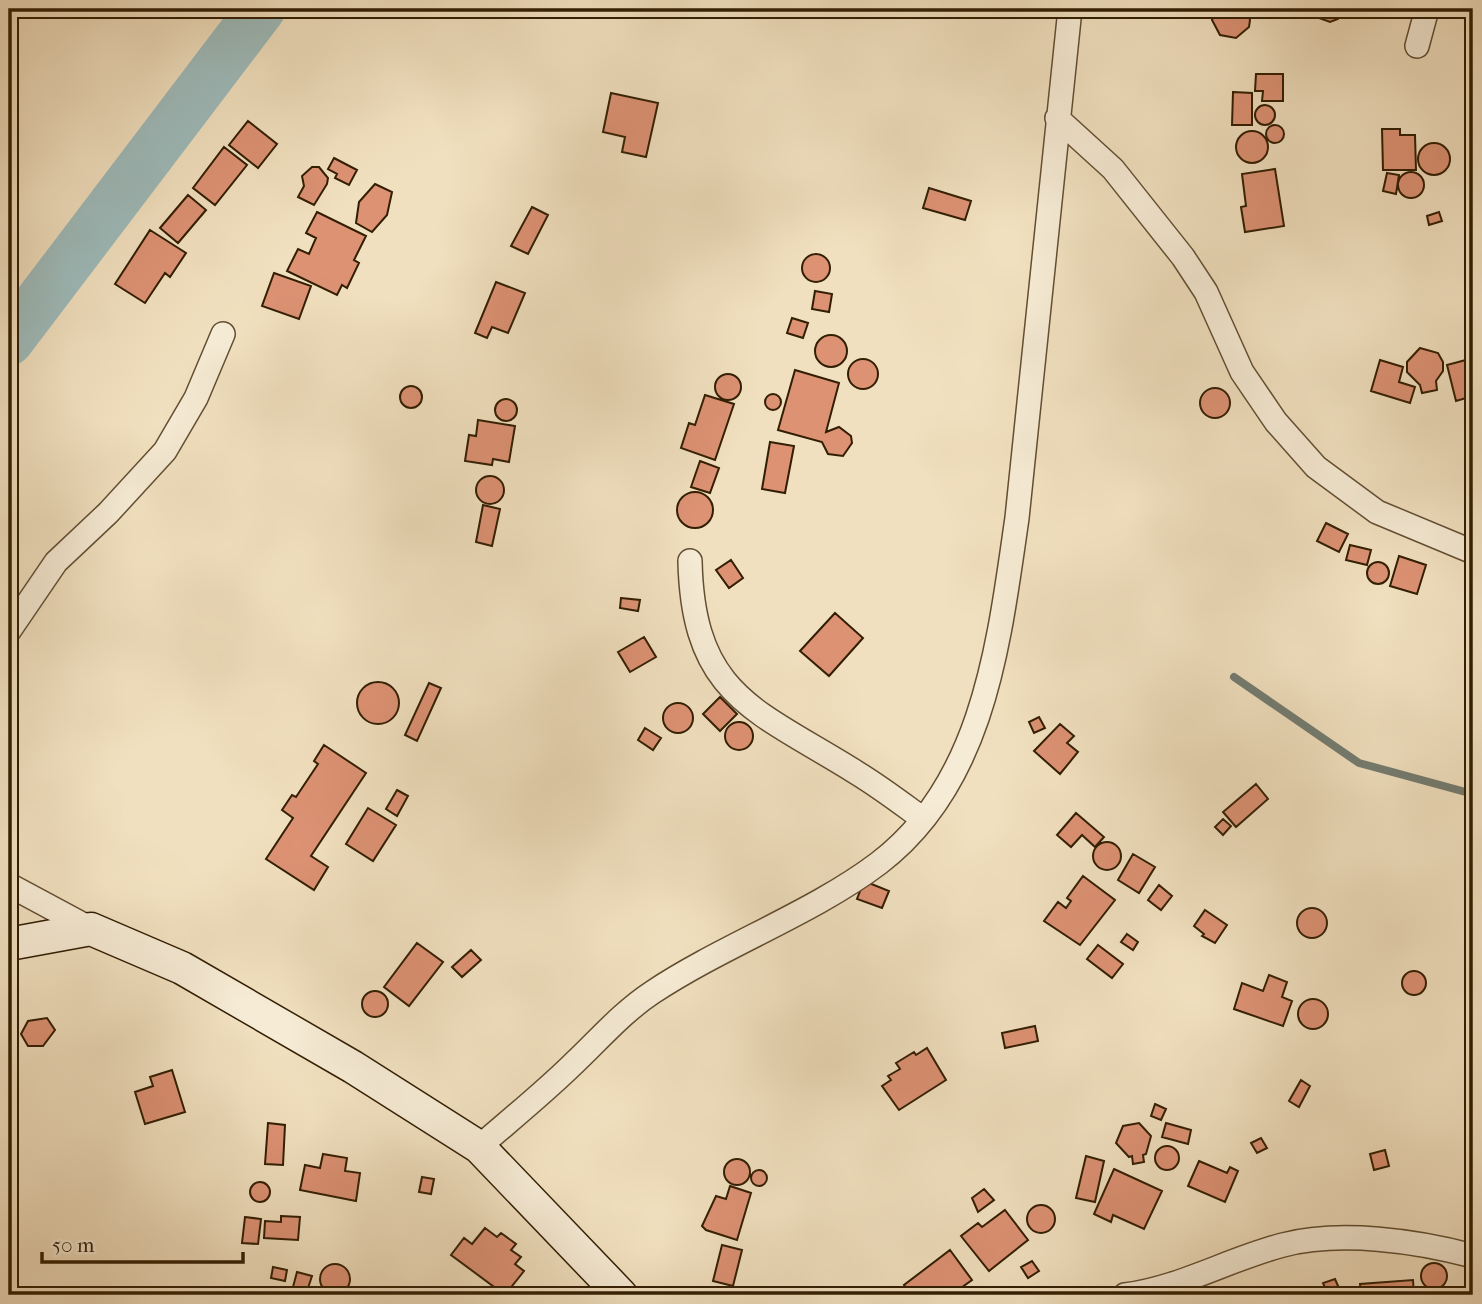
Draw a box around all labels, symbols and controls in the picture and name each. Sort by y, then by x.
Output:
scale bar [42,1220,243,1264]
text: 50 m [52,1233,95,1257]

